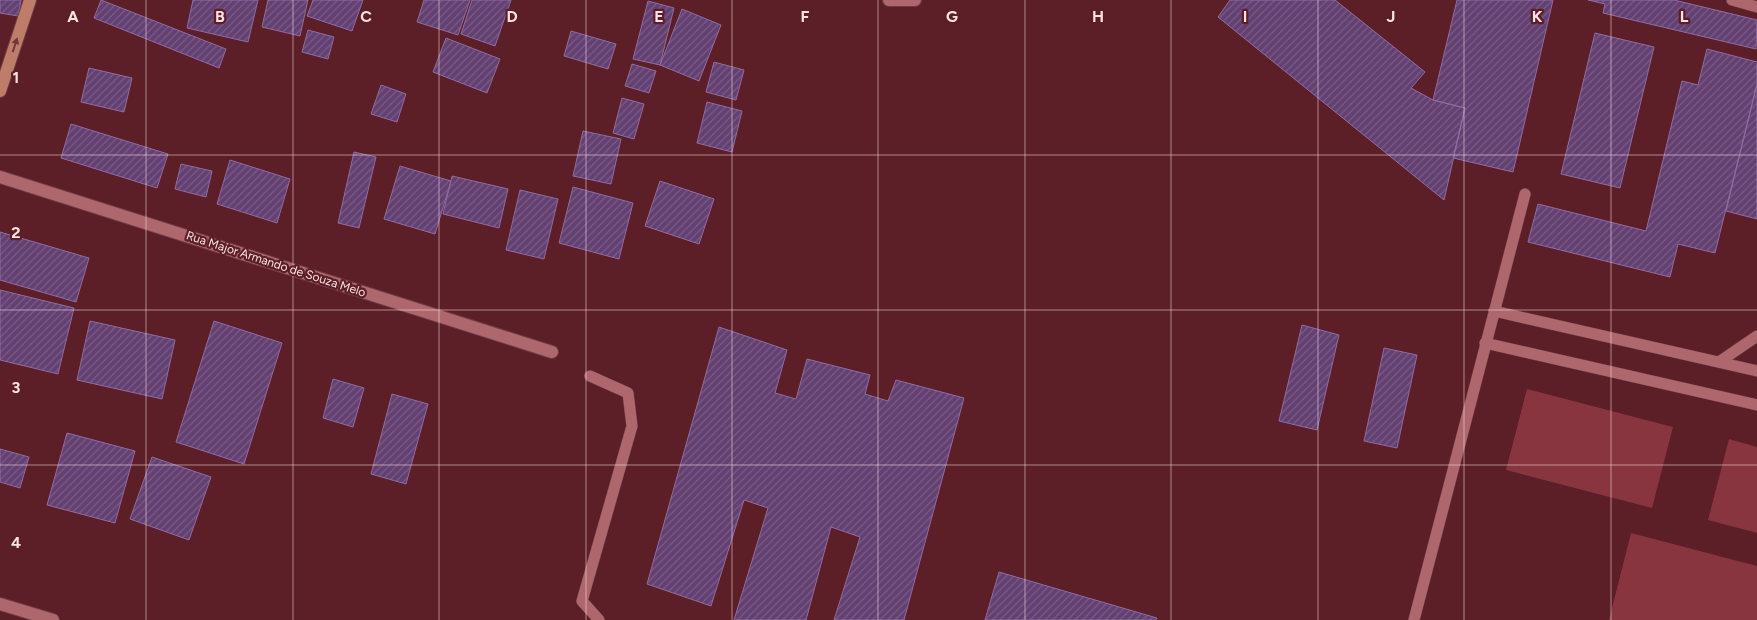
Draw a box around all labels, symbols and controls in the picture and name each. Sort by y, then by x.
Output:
text: A [67,7,79,26]
text: B [215,7,225,26]
text: C [360,7,372,26]
text: D [506,7,518,26]
text: E [654,7,664,26]
text: F [801,7,810,26]
text: G [946,7,958,26]
text: H [1092,7,1104,26]
text: I [1243,7,1247,26]
text: J [1387,7,1395,26]
text: K [1532,7,1543,26]
text: L [1680,7,1689,26]
one-way arrow [11,38,19,53]
text: 1 [13,68,19,87]
text: 2 [11,223,21,242]
street label: Rua Major Armando de Souza Melo [185,228,367,300]
text: 3 [12,378,21,397]
text: 4 [11,533,21,552]

